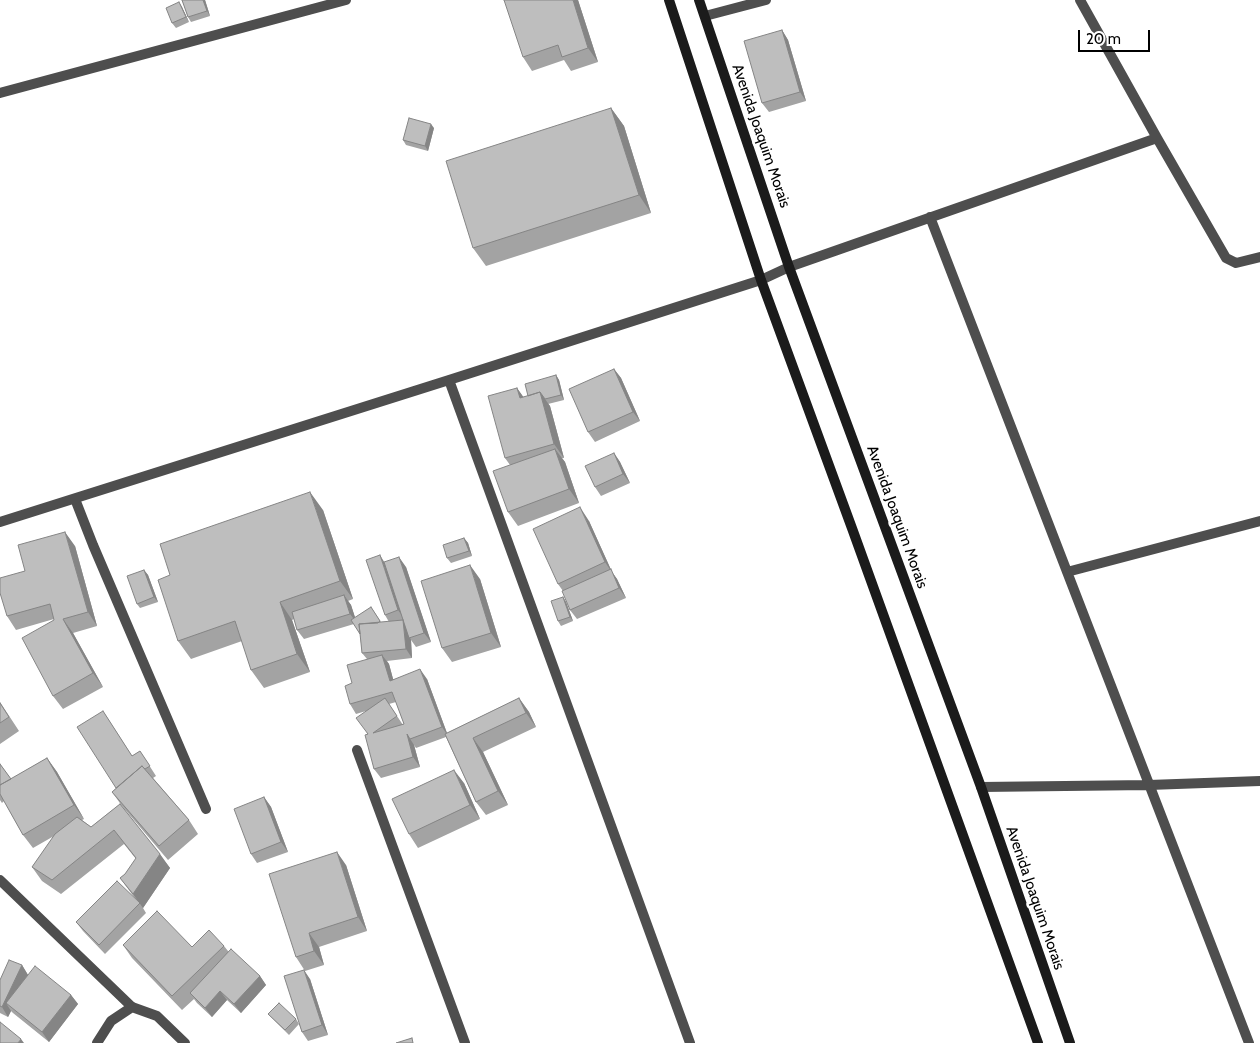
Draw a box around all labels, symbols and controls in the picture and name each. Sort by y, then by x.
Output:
scale bar [1080,20,1152,52]
text: 20 m [1086,30,1121,48]
street label: Avenida Joaquim Morais [728,62,794,210]
street label: Avenida Joaquim Morais [863,443,931,591]
street label: Avenida Joaquim Morais [1002,824,1068,972]

